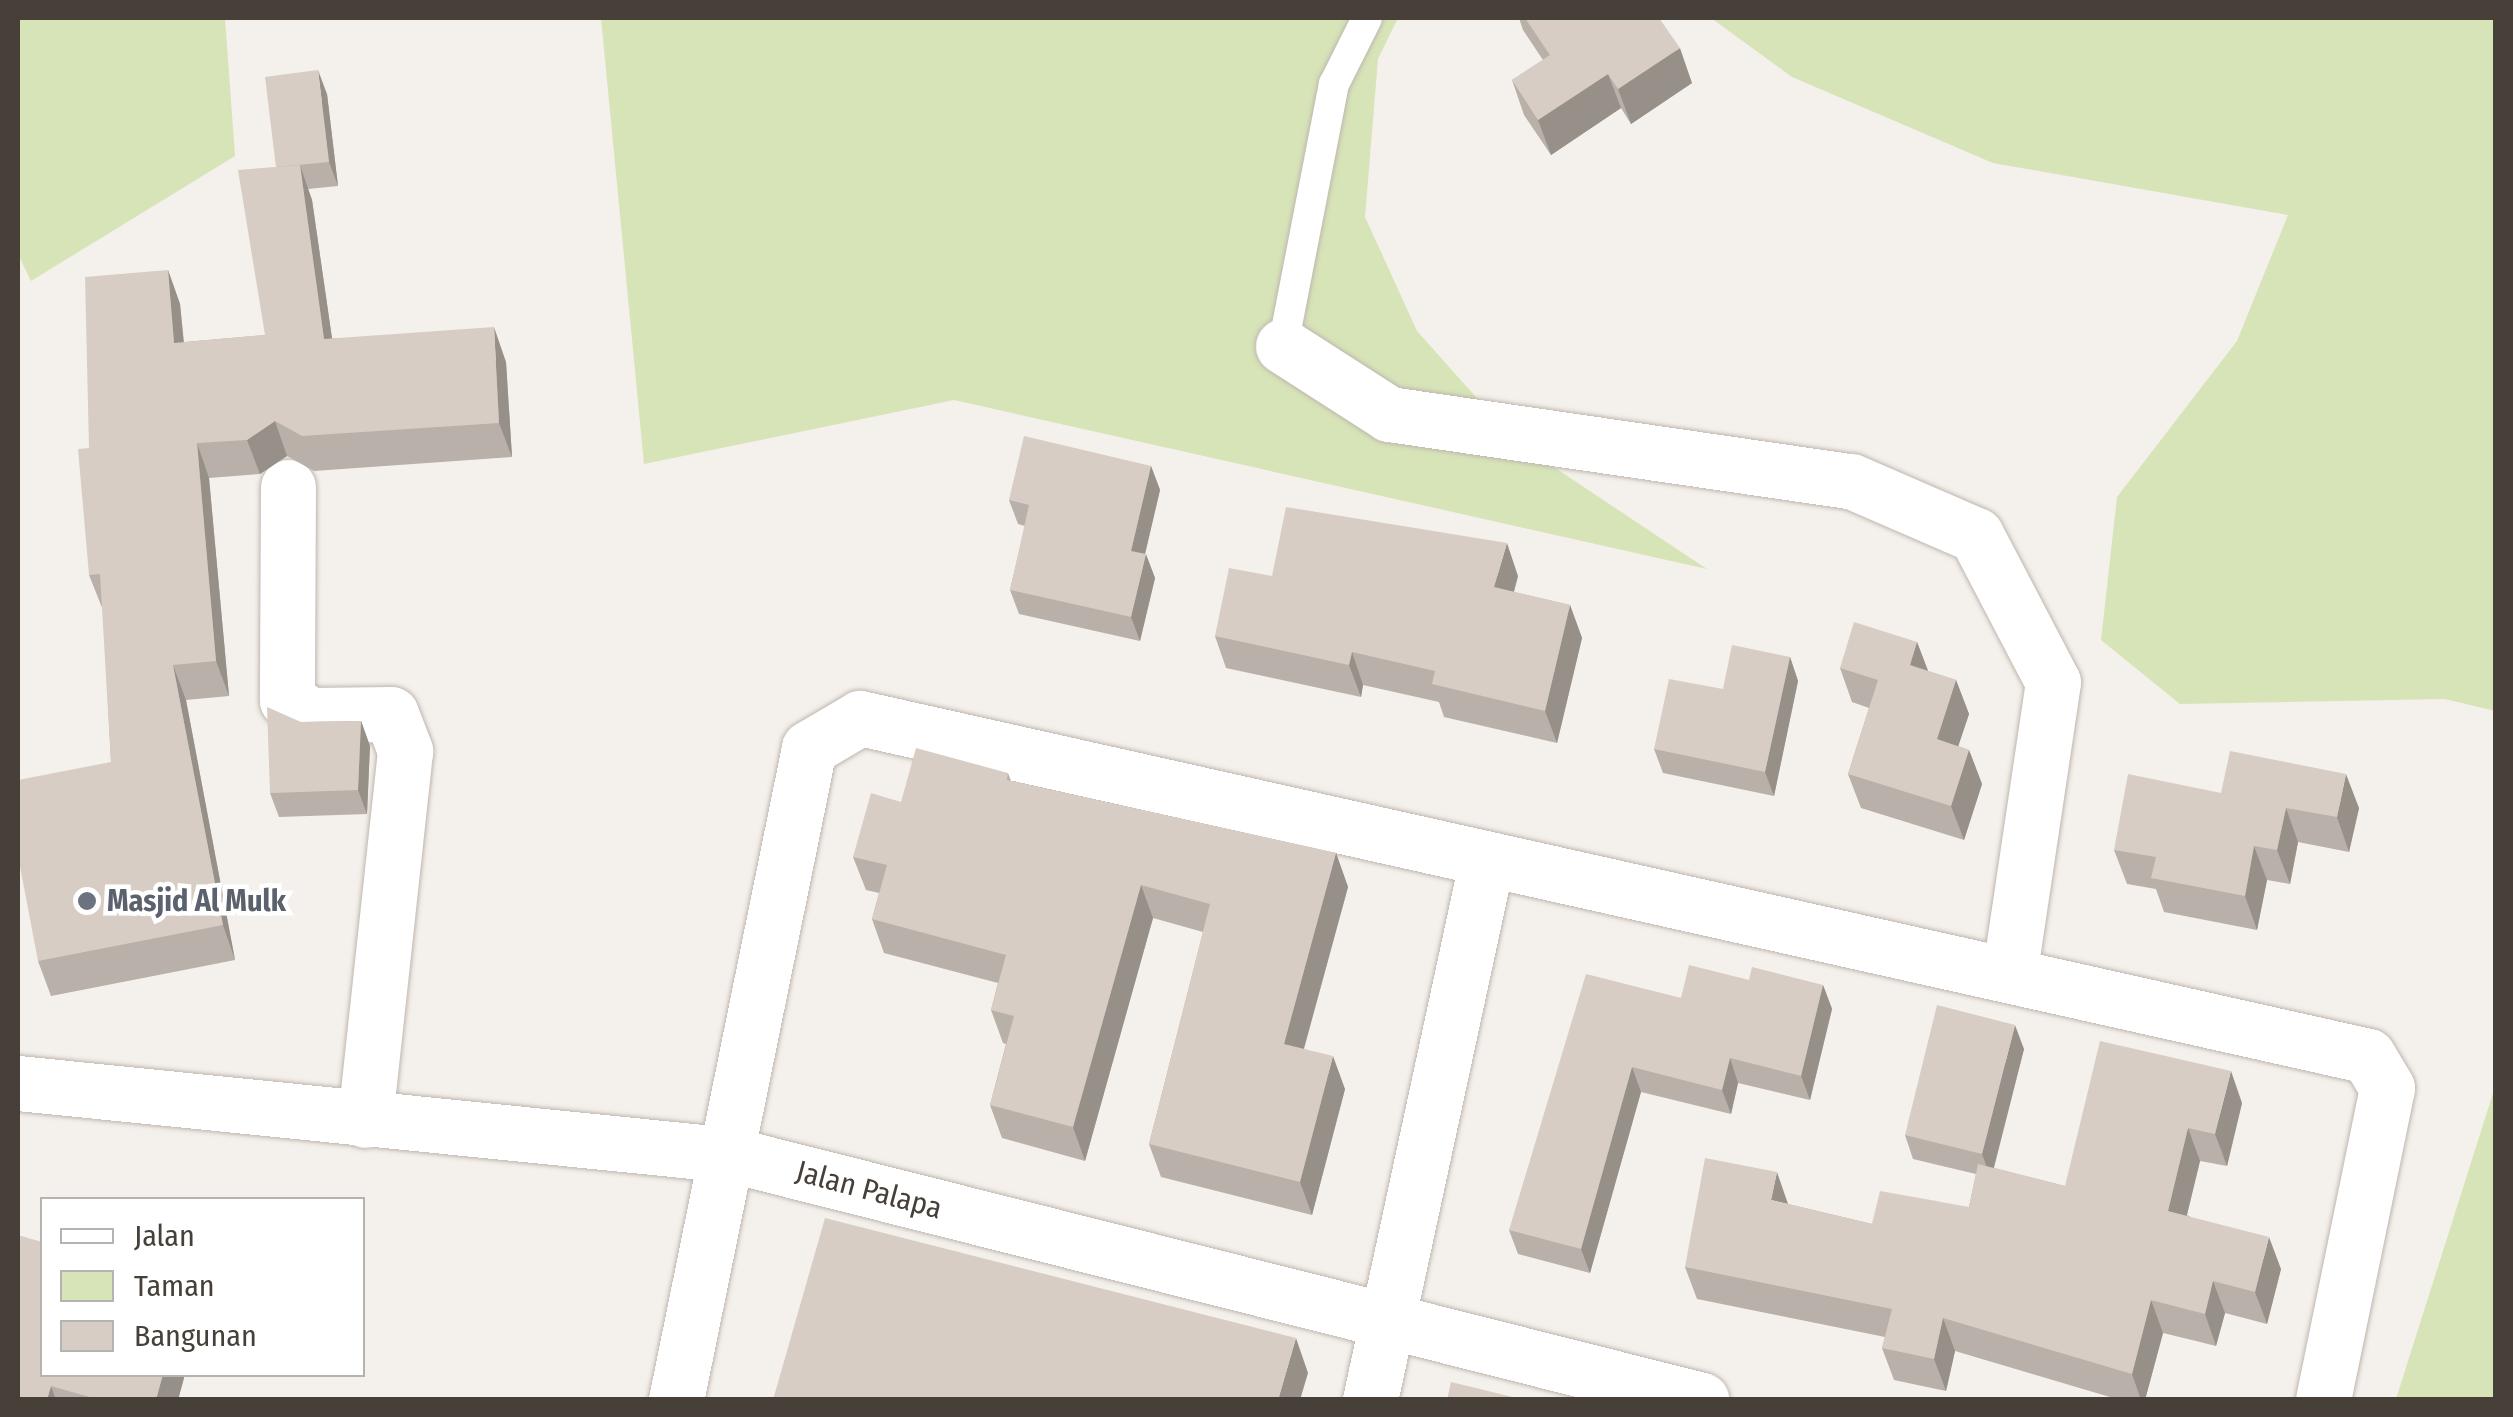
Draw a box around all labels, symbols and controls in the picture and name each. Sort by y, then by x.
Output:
place label: Masjid Al Mulk [107,883,286,919]
marker: Masjid Al Mulk [76,890,98,912]
street label: Jalan Palapa [792,1153,946,1227]
legend [40,1197,365,1377]
text: Jalan [134,1218,195,1254]
text: Taman [134,1268,215,1304]
text: Bangunan [134,1318,257,1354]

